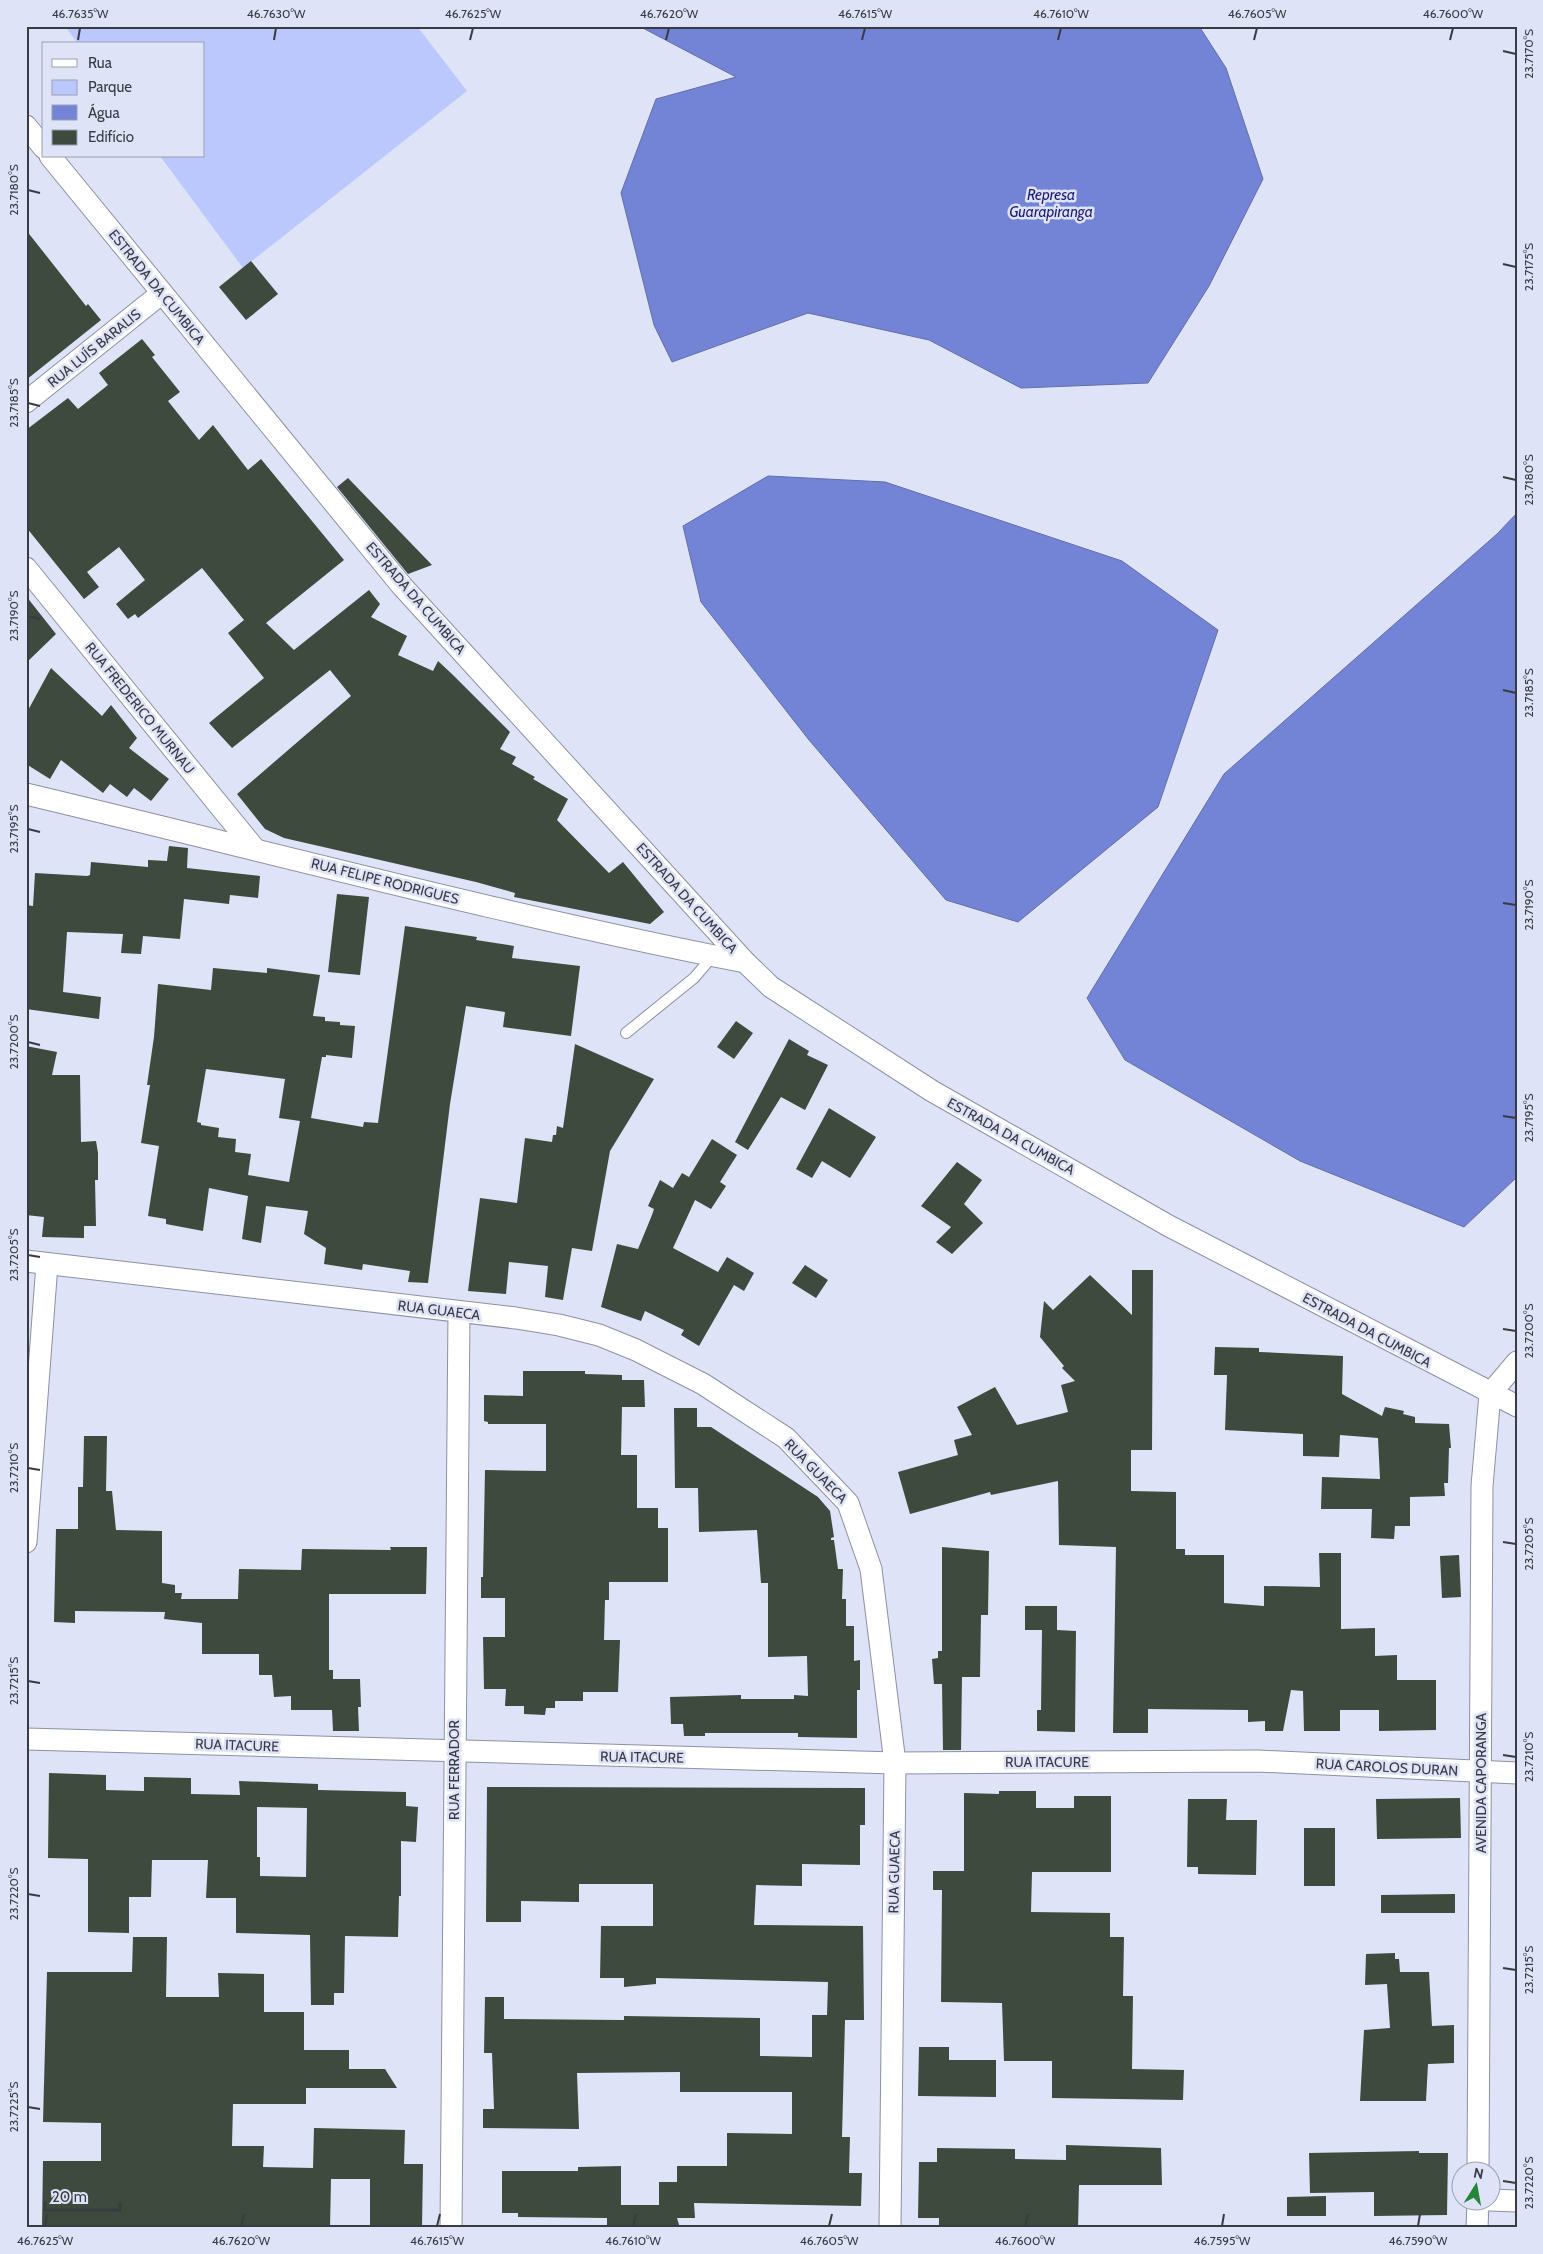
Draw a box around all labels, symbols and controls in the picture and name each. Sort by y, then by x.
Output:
text: 46.7635°W [52,6,109,21]
text: 46.7630°W [247,6,306,21]
text: 46.7625°W [445,6,502,21]
text: 46.7620°W [640,6,699,21]
text: 46.7615°W [838,6,893,21]
text: 46.7610°W [1033,6,1090,21]
text: 46.7605°W [1228,6,1287,21]
text: 46.7600°W [1423,6,1484,21]
text: 23.7170°S [1521,29,1536,79]
legend [42,42,205,158]
text: Rua [88,54,113,72]
text: Parque [88,78,132,96]
text: Água [88,103,120,122]
text: Edifício [88,128,134,146]
text: 23.7180°S [6,164,21,216]
water label: Represa Guarapiranga [1009,186,1093,221]
street label: ESTRADA DA CUMBICA [105,226,209,349]
text: 23.7175°S [1521,243,1536,291]
street label: RUA LUÍS BARALIS [44,305,144,391]
text: 23.7185°S [6,378,21,428]
text: 23.7180°S [1521,454,1536,506]
street label: ESTRADA DA CUMBICA [362,538,470,658]
text: 23.7190°S [6,591,21,641]
street label: RUA FREDERICO MURNAU [81,639,199,777]
text: 23.7185°S [1521,668,1536,718]
text: 23.7195°S [6,804,21,854]
street label: ESTRADA DA CUMBICA [632,839,742,957]
street label: RUA FELIPE RODRIGUES [309,854,461,908]
text: 23.7190°S [1521,880,1536,930]
text: 23.7200°S [6,1015,21,1069]
street label: ESTRADA DA CUMBICA [944,1093,1078,1179]
text: 23.7195°S [1521,1093,1536,1143]
text: 23.7205°S [6,1229,21,1281]
street label: ESTRADA DA CUMBICA [1300,1288,1435,1372]
street label: RUA GUAECA [397,1296,482,1324]
text: 23.7200°S [1521,1304,1536,1358]
street label: RUA GUAECA [781,1435,852,1507]
text: 23.7210°S [6,1443,21,1493]
text: 23.7205°S [1521,1518,1536,1570]
text: 23.7215°S [6,1657,21,1705]
street label: AVENIDA CAPORANGA [1472,1712,1490,1853]
street label: RUA FERRADOR [445,1719,463,1820]
text: 23.7210°S [1521,1732,1536,1782]
street label: RUA ITACURE [195,1735,279,1755]
street label: RUA ITACURE [600,1747,684,1767]
street label: RUA ITACURE [1005,1753,1089,1771]
street label: RUA CAROLOS DURAN [1315,1754,1459,1780]
street label: RUA GUAECA [884,1830,904,1914]
text: 23.7220°S [6,1868,21,1920]
text: 23.7215°S [1521,1946,1536,1994]
text: 23.7225°S [6,2082,21,2132]
text: 23.7220°S [1521,2157,1536,2209]
north arrow [1450,2162,1500,2212]
text: N [1472,2163,1485,2183]
scale bar [45,2179,120,2211]
text: 20 m [52,2188,87,2206]
text: 46.7625°W [17,2233,74,2248]
text: 46.7620°W [212,2233,271,2248]
text: 46.7615°W [410,2233,465,2248]
text: 46.7610°W [605,2233,662,2248]
text: 46.7605°W [800,2233,859,2248]
text: 46.7600°W [995,2233,1056,2248]
text: 46.7595°W [1194,2233,1251,2248]
text: 46.7590°W [1389,2233,1448,2248]

